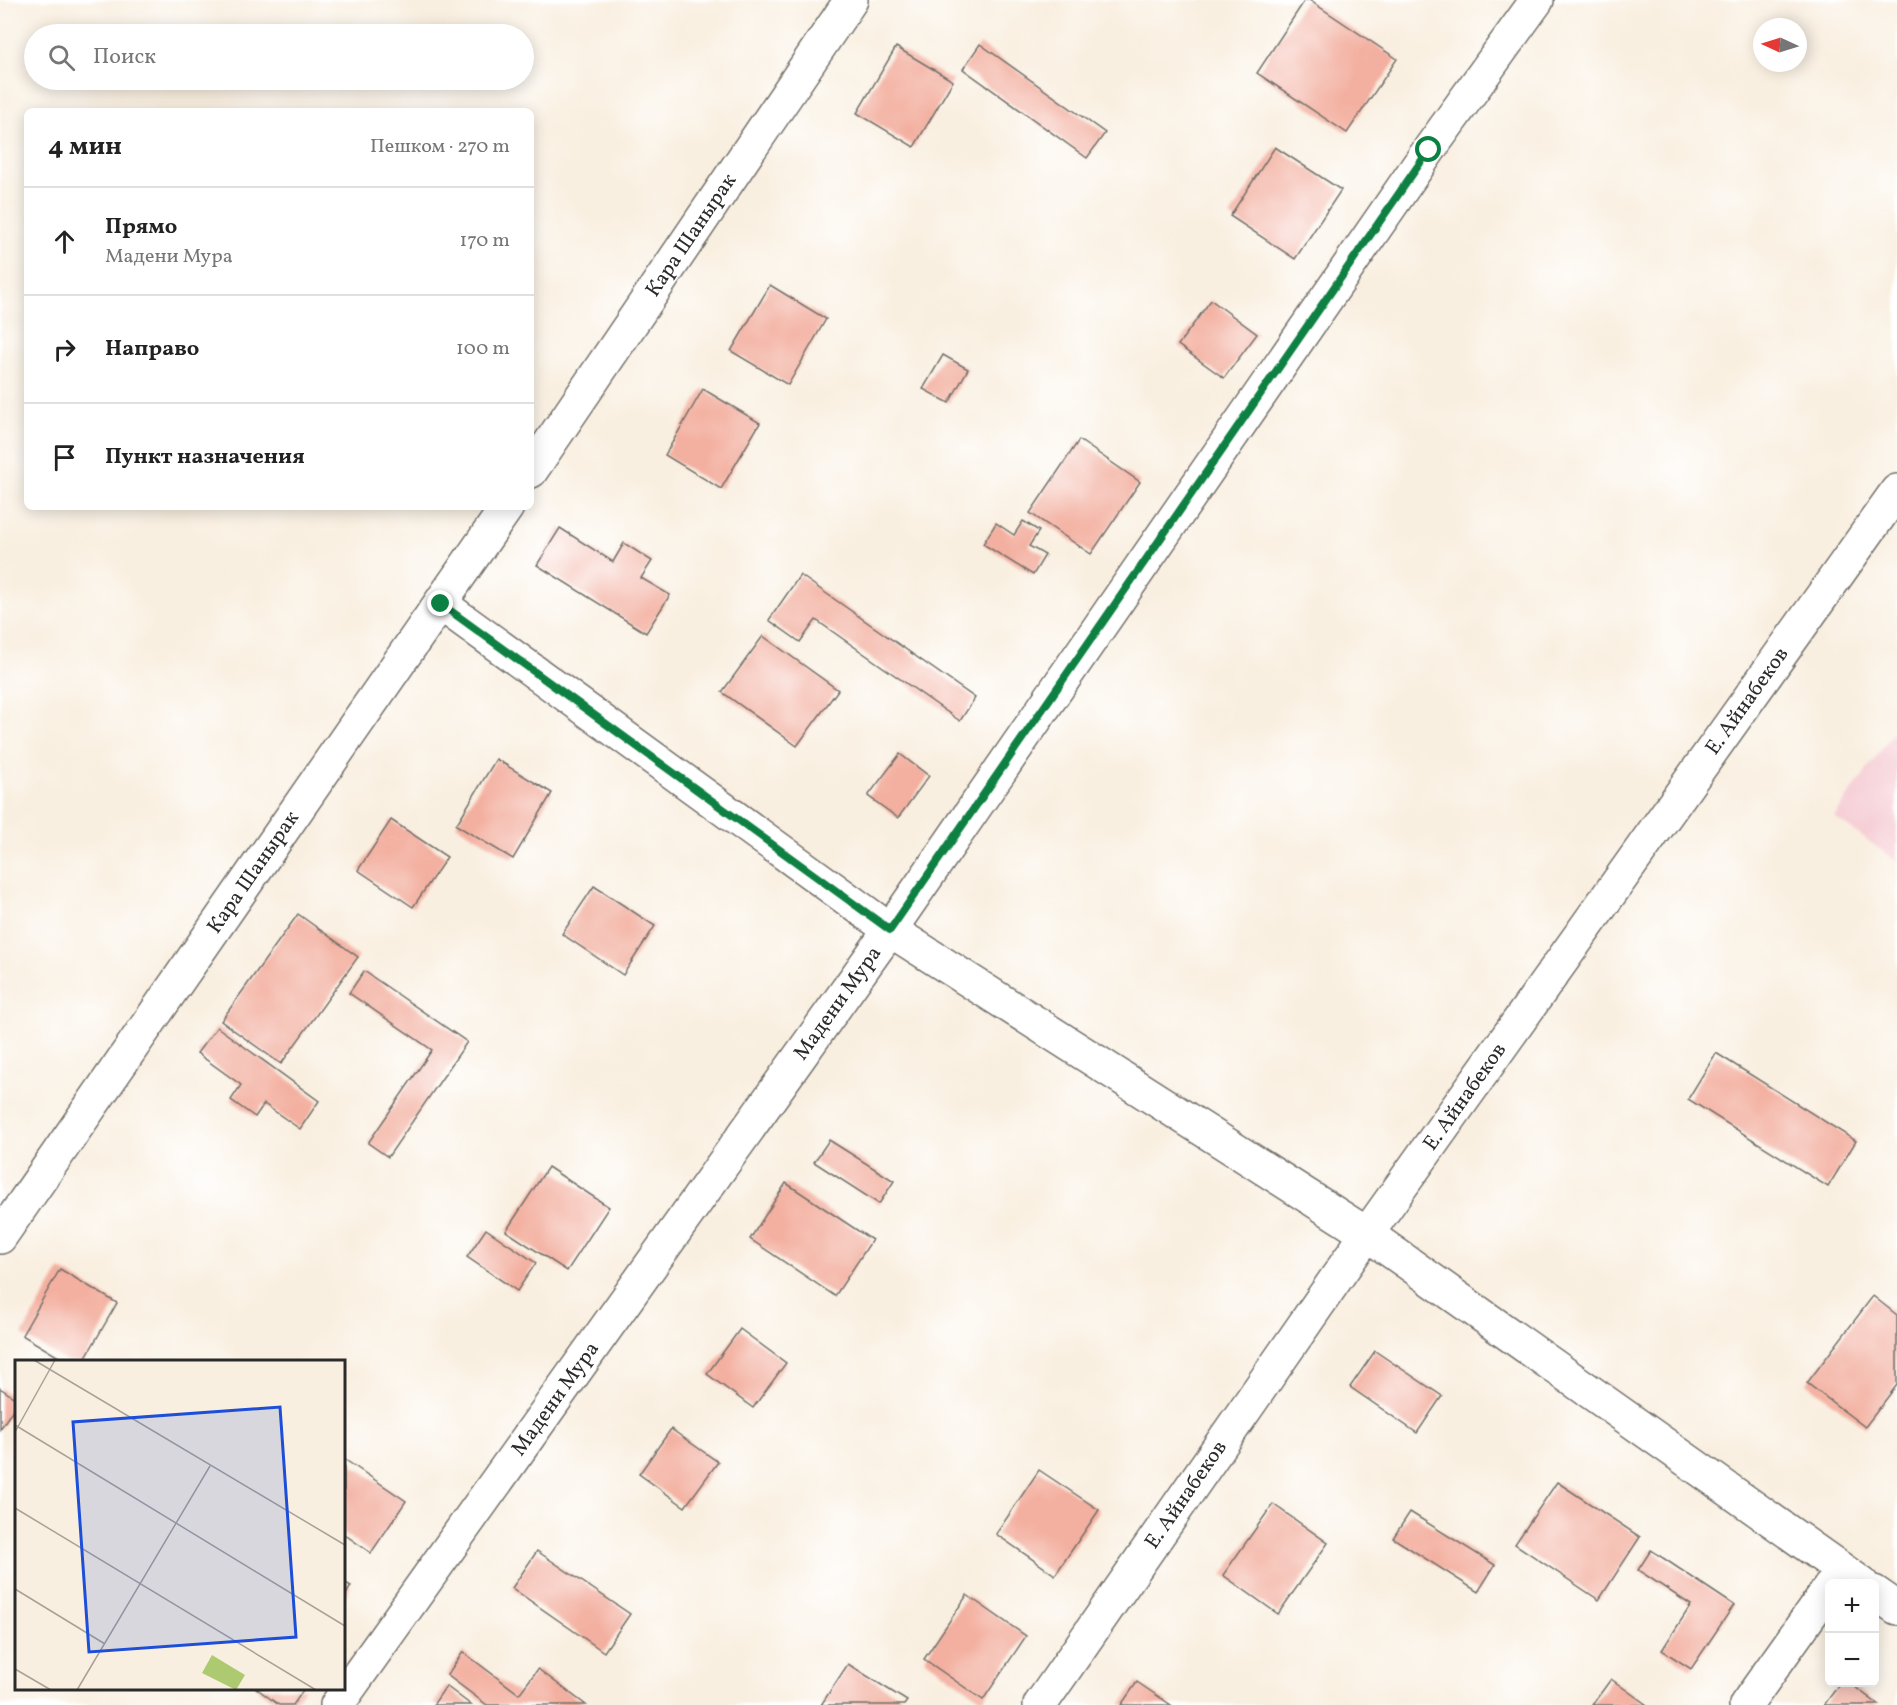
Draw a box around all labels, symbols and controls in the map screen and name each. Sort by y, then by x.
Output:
north arrow [1753,18,1807,72]
search box [24,24,534,90]
icon: search [45,41,78,74]
text: Поиск [93,42,156,73]
text: 4 мин [48,129,122,165]
text: Пешком · 270 m [370,133,510,161]
route start [1415,136,1441,162]
street label: Кара Шанырак [639,168,744,303]
text: Прямо [105,212,177,243]
icon: ahead [48,225,81,258]
text: 170 m [460,227,510,255]
text: Мадени Мура [105,243,233,271]
icon: right [48,333,81,366]
text: Направо [105,334,199,365]
text: 100 m [456,335,510,363]
icon: arrive [48,441,81,474]
text: Пункт назначения [105,442,305,473]
route end [427,590,453,616]
street label: Е. Айнабеков [1699,641,1796,761]
street label: Кара Шанырак [200,805,306,940]
street label: Мадени Мура [787,940,888,1066]
street label: Е. Айнабеков [1416,1037,1513,1157]
street label: Мадени Мура [505,1336,606,1462]
inset map [15,1360,345,1690]
street label: Е. Айнабеков [1138,1434,1234,1555]
map controls [1825,1579,1879,1687]
button: + [1825,1579,1879,1633]
button: − [1825,1633,1879,1687]

